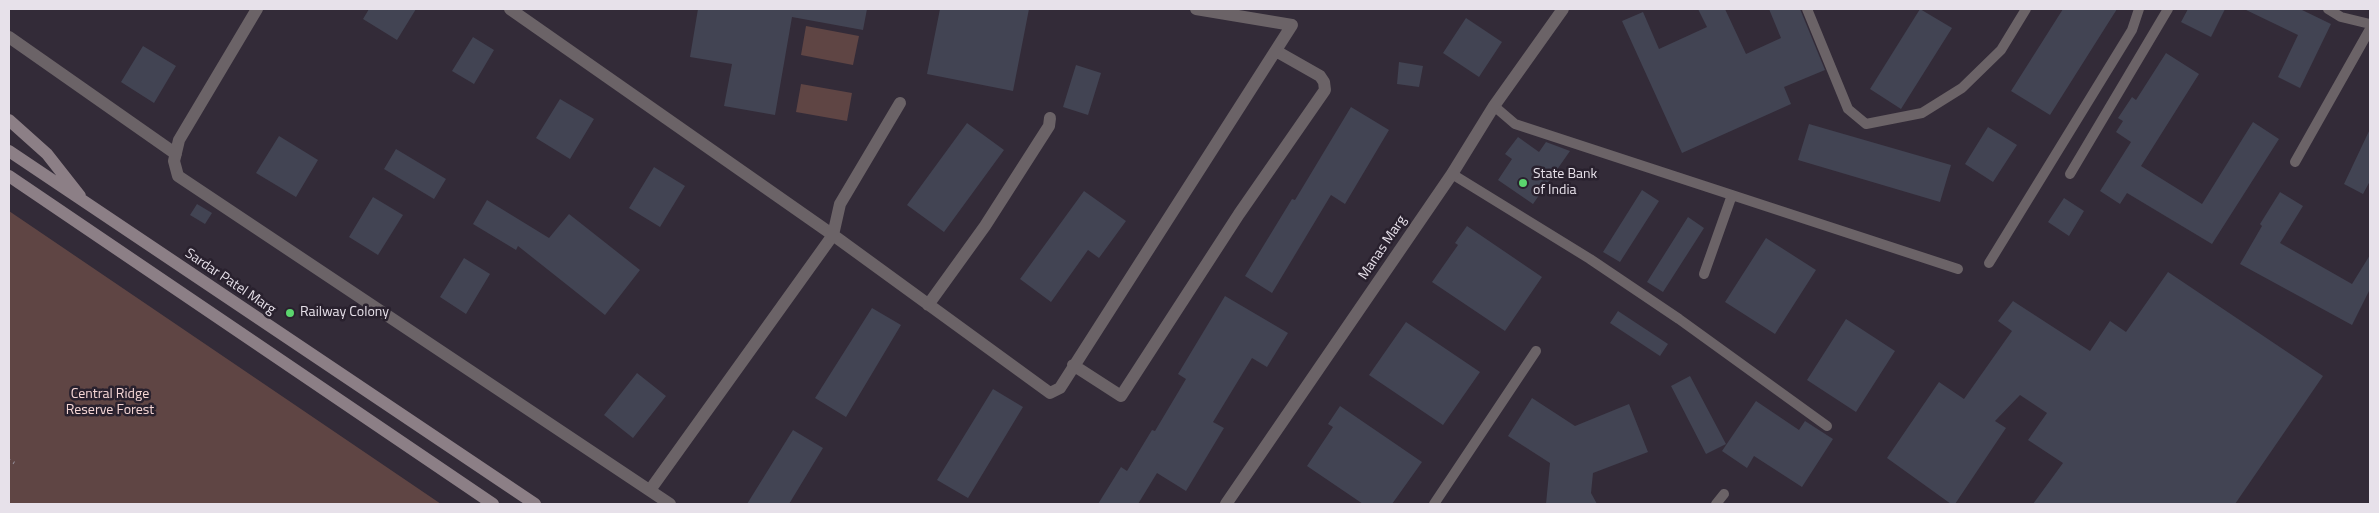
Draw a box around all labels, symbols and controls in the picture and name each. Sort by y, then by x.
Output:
place label: State Bank of India [1533,167,1597,200]
marker: State Bank of India [1517,177,1529,189]
street label: Manas Marg [1355,213,1411,283]
street label: Sardar Patel Marg [181,245,279,319]
place label: Railway Colony [300,305,389,321]
marker: Railway Colony [284,307,296,319]
park label: Central Ridge Reserve Forest [66,387,154,420]

